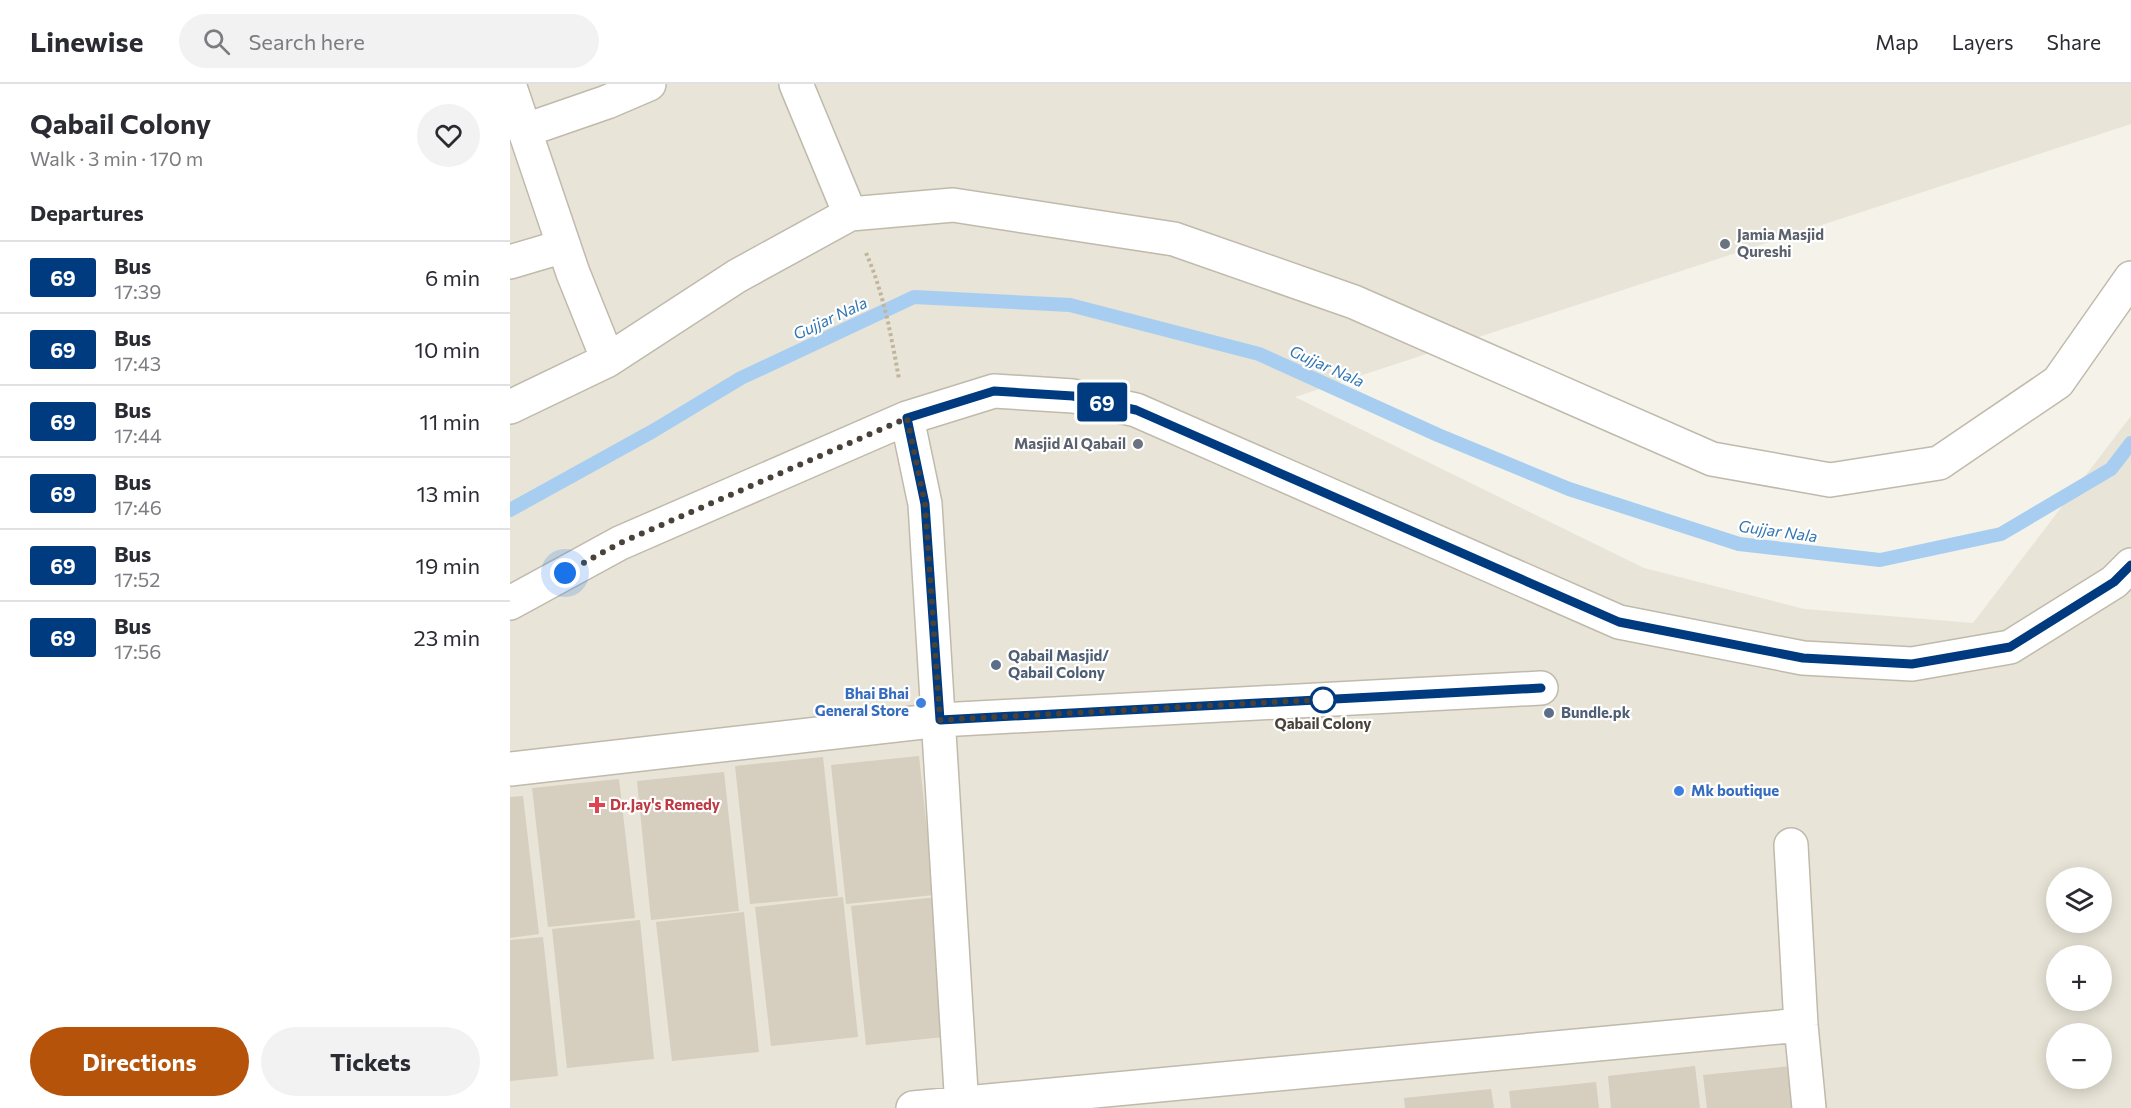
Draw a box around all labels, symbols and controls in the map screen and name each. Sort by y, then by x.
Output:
search box [179,14,599,68]
text: Linewise [30,24,143,58]
icon: search [200,25,233,58]
text: Search here [248,28,365,55]
text: Map [1875,29,1919,54]
text: Layers [1952,29,2014,54]
text: Share [2047,29,2101,54]
button: heart [417,104,480,167]
text: Qabail Colony [30,106,211,140]
text: Walk · 3 min · 170 m [30,146,203,170]
text: Departures [30,199,144,226]
place label: Jamia Masjid Qureshi [1737,225,1824,260]
marker: Jamia Masjid Qureshi [1718,237,1732,251]
text: Bus [114,252,151,279]
text: 6 min [425,264,480,291]
text: 69 [50,265,76,290]
text: 17:39 [114,279,161,303]
water label: Gujjar Nala [790,292,870,343]
text: Bus [114,324,151,351]
text: 10 min [415,336,480,363]
text: 69 [50,337,76,362]
water label: Gujjar Nala [1287,341,1367,390]
text: 17:43 [114,351,161,375]
line badge: 69 [1075,382,1129,422]
text: 69 [1089,390,1115,415]
text: Bus [114,396,151,423]
text: 11 min [420,408,480,435]
text: 69 [50,409,76,434]
text: 17:44 [114,423,162,447]
place label: Masjid Al Qabail [1014,434,1126,452]
marker: Masjid Al Qabail [1131,437,1145,451]
text: Bus [114,468,151,495]
text: 13 min [416,480,480,507]
text: 69 [50,481,76,506]
text: 17:46 [114,495,162,519]
water label: Gujjar Nala [1737,516,1819,545]
text: Bus [114,540,151,567]
text: 19 min [416,552,480,579]
text: 69 [50,553,76,578]
your location [550,558,580,588]
text: 17:52 [114,567,160,591]
text: Bus [114,612,151,639]
text: 23 min [414,624,480,651]
text: 69 [50,625,76,650]
text: 17:56 [114,639,161,663]
place label: Qabail Masjid/ Qabail Colony [1008,646,1109,681]
marker: Qabail Masjid/ Qabail Colony [989,658,1003,672]
place label: Bhai Bhai General Store [815,684,909,719]
marker: Qabail Colony [1310,687,1336,713]
marker: Bhai Bhai General Store [914,696,928,710]
place label: Bundle.pk [1561,703,1631,721]
marker: Bundle.pk [1542,706,1556,720]
place label: Qabail Colony [1274,714,1372,732]
place label: Mk boutique [1691,781,1779,799]
marker: Mk boutique [1672,784,1686,798]
place label: Dr.Jay's Remedy [610,795,721,813]
marker: Dr.Jay's Remedy [588,796,606,814]
map controls [2046,867,2112,1089]
button: layers [2046,867,2112,933]
button: + [2046,945,2112,1011]
button: − [2046,1023,2112,1089]
button: Directions [30,1027,249,1096]
button: Tickets [261,1027,480,1096]

